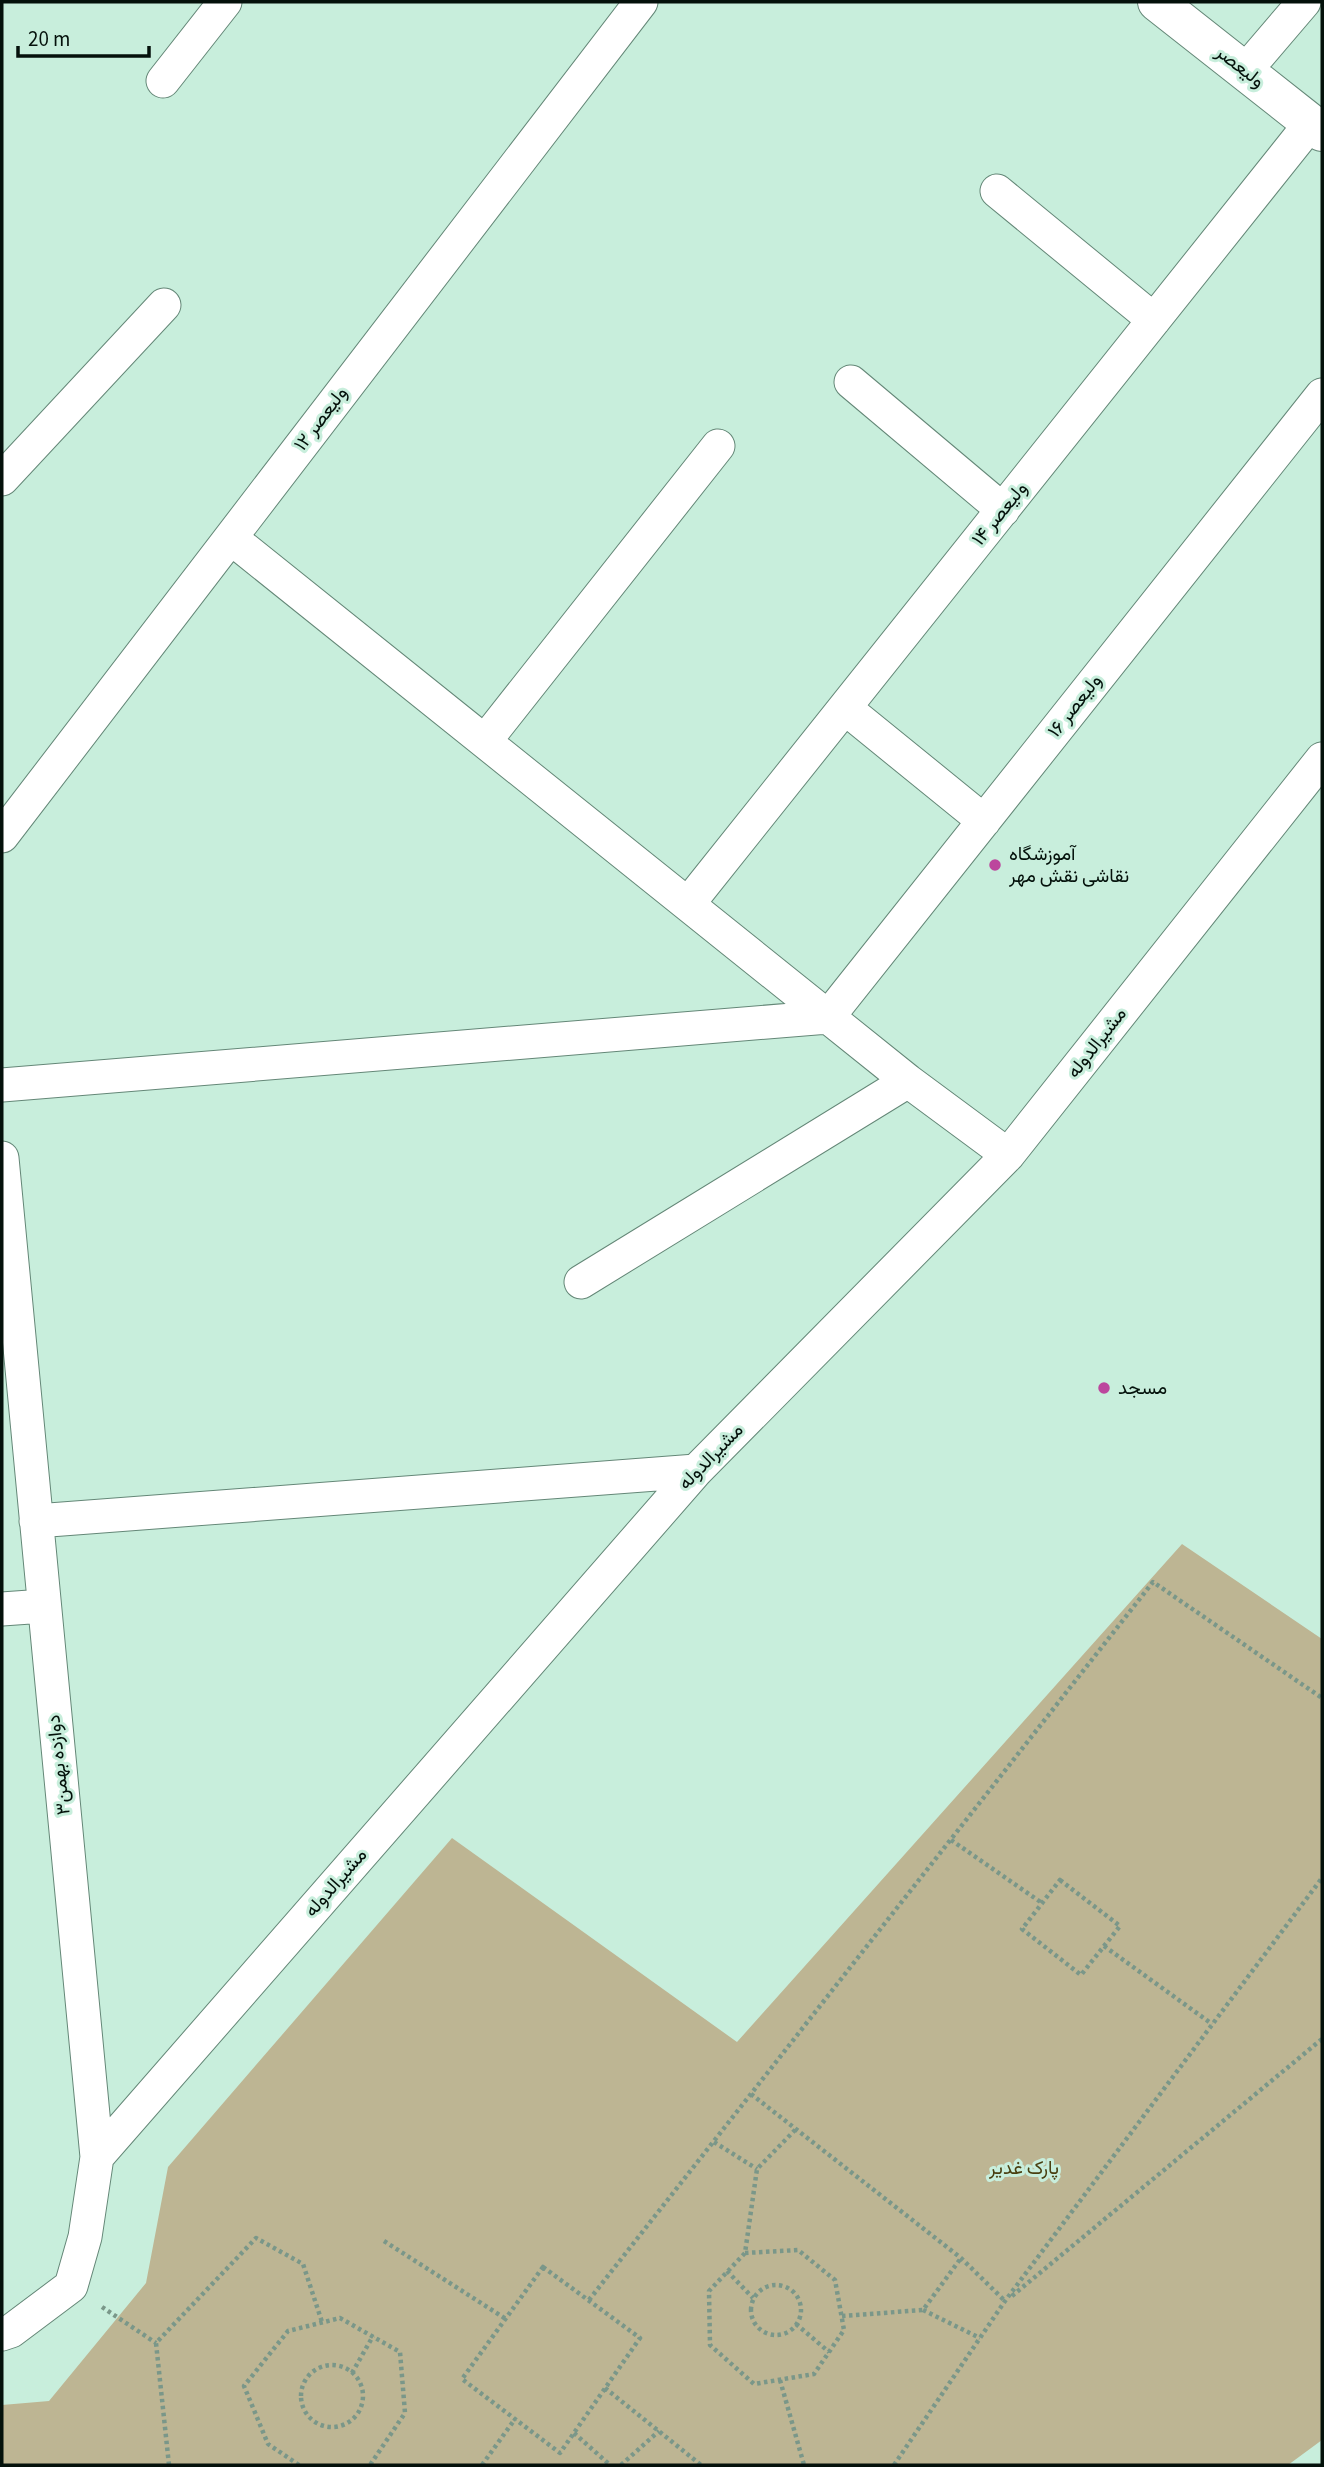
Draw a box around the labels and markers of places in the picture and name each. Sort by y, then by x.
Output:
place label: آموزشگاه نقاشی نقش مهر [1008,841,1129,890]
marker: آموزشگاه نقاشی نقش مهر [987,857,1003,873]
place label: مسجد [1118,1375,1167,1402]
marker: مسجد [1096,1380,1112,1396]

